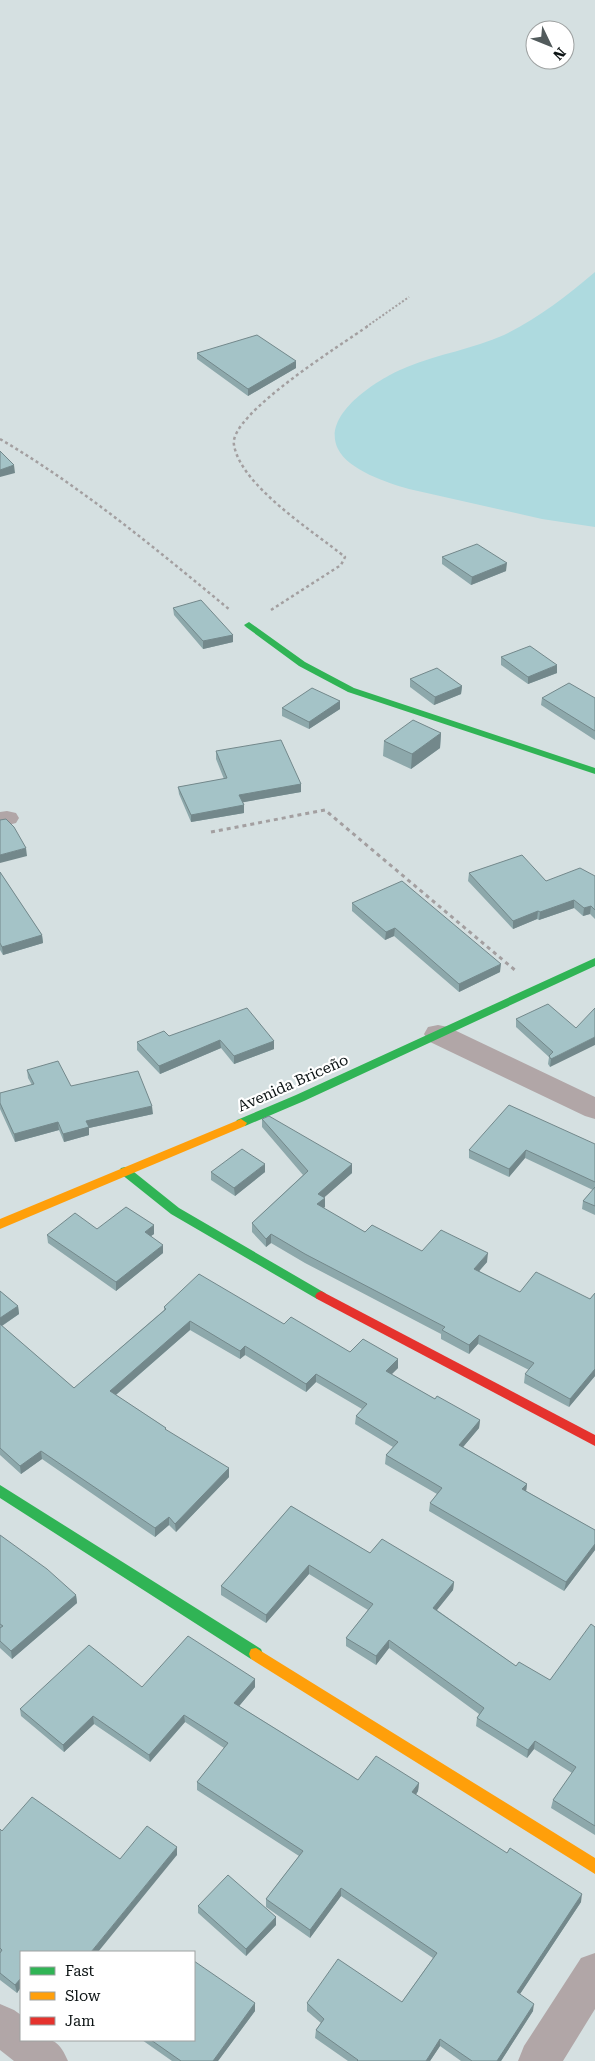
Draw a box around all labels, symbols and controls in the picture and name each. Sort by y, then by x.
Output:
north arrow [525,20,575,70]
text: N [550,44,569,63]
street label: Avenida Briceño [235,1051,351,1115]
legend [20,1951,195,2041]
text: Fast [65,1962,95,1980]
text: Slow [65,1987,101,2005]
text: Jam [65,2012,95,2030]

